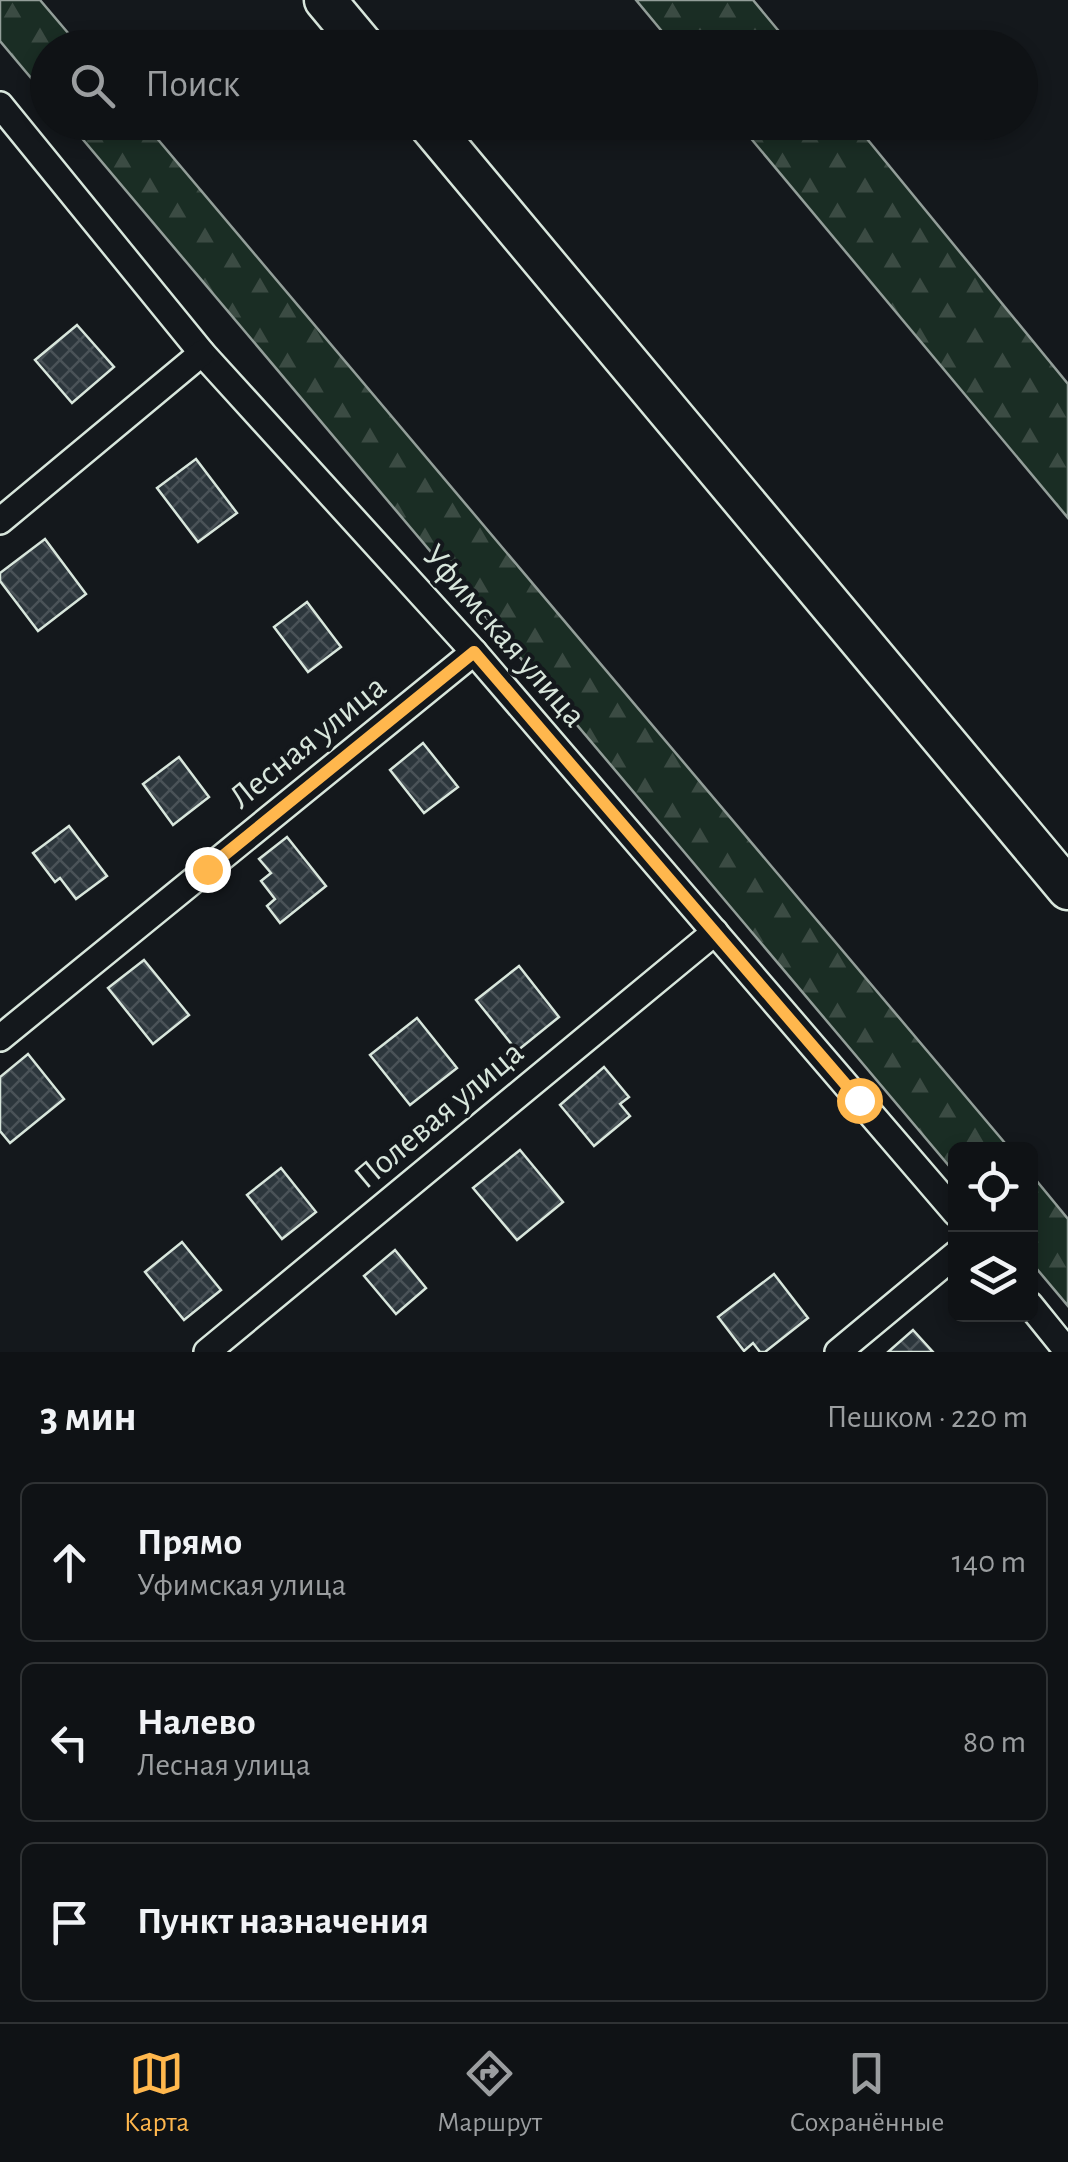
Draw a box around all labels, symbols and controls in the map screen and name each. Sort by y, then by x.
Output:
search box [30,30,1038,140]
icon: search [65,58,120,113]
text: Поиск [145,66,240,104]
street label: Уфимская улица [416,538,592,734]
street label: Лесная улица [223,669,393,815]
route end [185,847,231,893]
street label: Полевая улица [348,1034,530,1196]
route start [837,1078,883,1124]
map controls [948,1142,1038,1322]
button: locate [948,1142,1038,1232]
button: layers [948,1232,1038,1322]
text: 3 мин [40,1396,137,1438]
text: Пешком · 220 m [827,1401,1028,1433]
text: Прямо [137,1524,242,1562]
icon: ahead [42,1535,97,1590]
text: 140 m [952,1546,1026,1578]
text: Уфимская улица [137,1569,346,1601]
text: Налево [137,1704,256,1742]
icon: left [42,1715,97,1770]
text: 80 m [963,1726,1026,1758]
text: Лесная улица [137,1749,311,1781]
icon: arrive [42,1895,97,1950]
text: Пункт назначения [137,1903,429,1941]
tab: Карта [124,2046,189,2140]
tab: Маршрут [437,2046,542,2140]
tab: Сохранённые [790,2046,944,2140]

